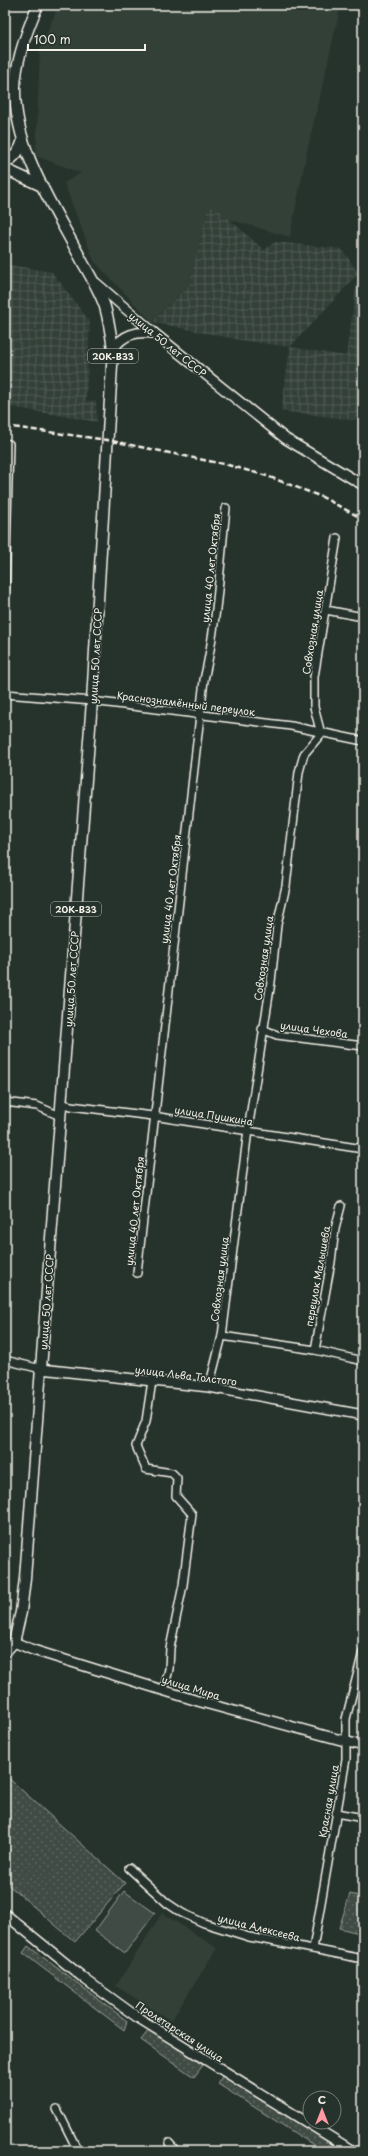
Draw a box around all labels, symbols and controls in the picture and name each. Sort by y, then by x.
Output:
scale bar [28,26,145,52]
text: 100 m [34,30,71,48]
street label: улица 50 лет СССР [126,308,210,380]
road number: 20К-В33 [88,349,138,363]
street label: улица 40 лет Октября [197,513,223,623]
street label: Совхозная улица [298,588,326,675]
street label: улица 50 лет СССР [85,608,105,704]
street label: Краснознамённый переулок [116,687,256,720]
street label: улица 40 лет Октября [156,834,184,944]
road number: 20К-В33 [51,902,101,916]
street label: Совхозная улица [250,914,276,1001]
street label: улица 50 лет СССР [60,930,82,1028]
street label: улица Чехова [279,1017,350,1041]
street label: улица Пушкина [173,1101,255,1130]
street label: улица 40 лет Октября [121,1156,147,1266]
street label: переулок Малышева [301,1224,334,1328]
street label: Совхозная улица [206,1235,232,1322]
street label: улица 50 лет СССР [35,1253,57,1351]
street label: улица Льва Толстого [134,1361,238,1389]
street label: улица Мира [160,1671,223,1703]
street label: Красная улица [314,1763,342,1838]
street label: улица Алексеева [216,1910,303,1945]
street label: Пролетарская улица [133,1997,228,2065]
north arrow [302,2090,342,2130]
text: С [318,2091,326,2108]

